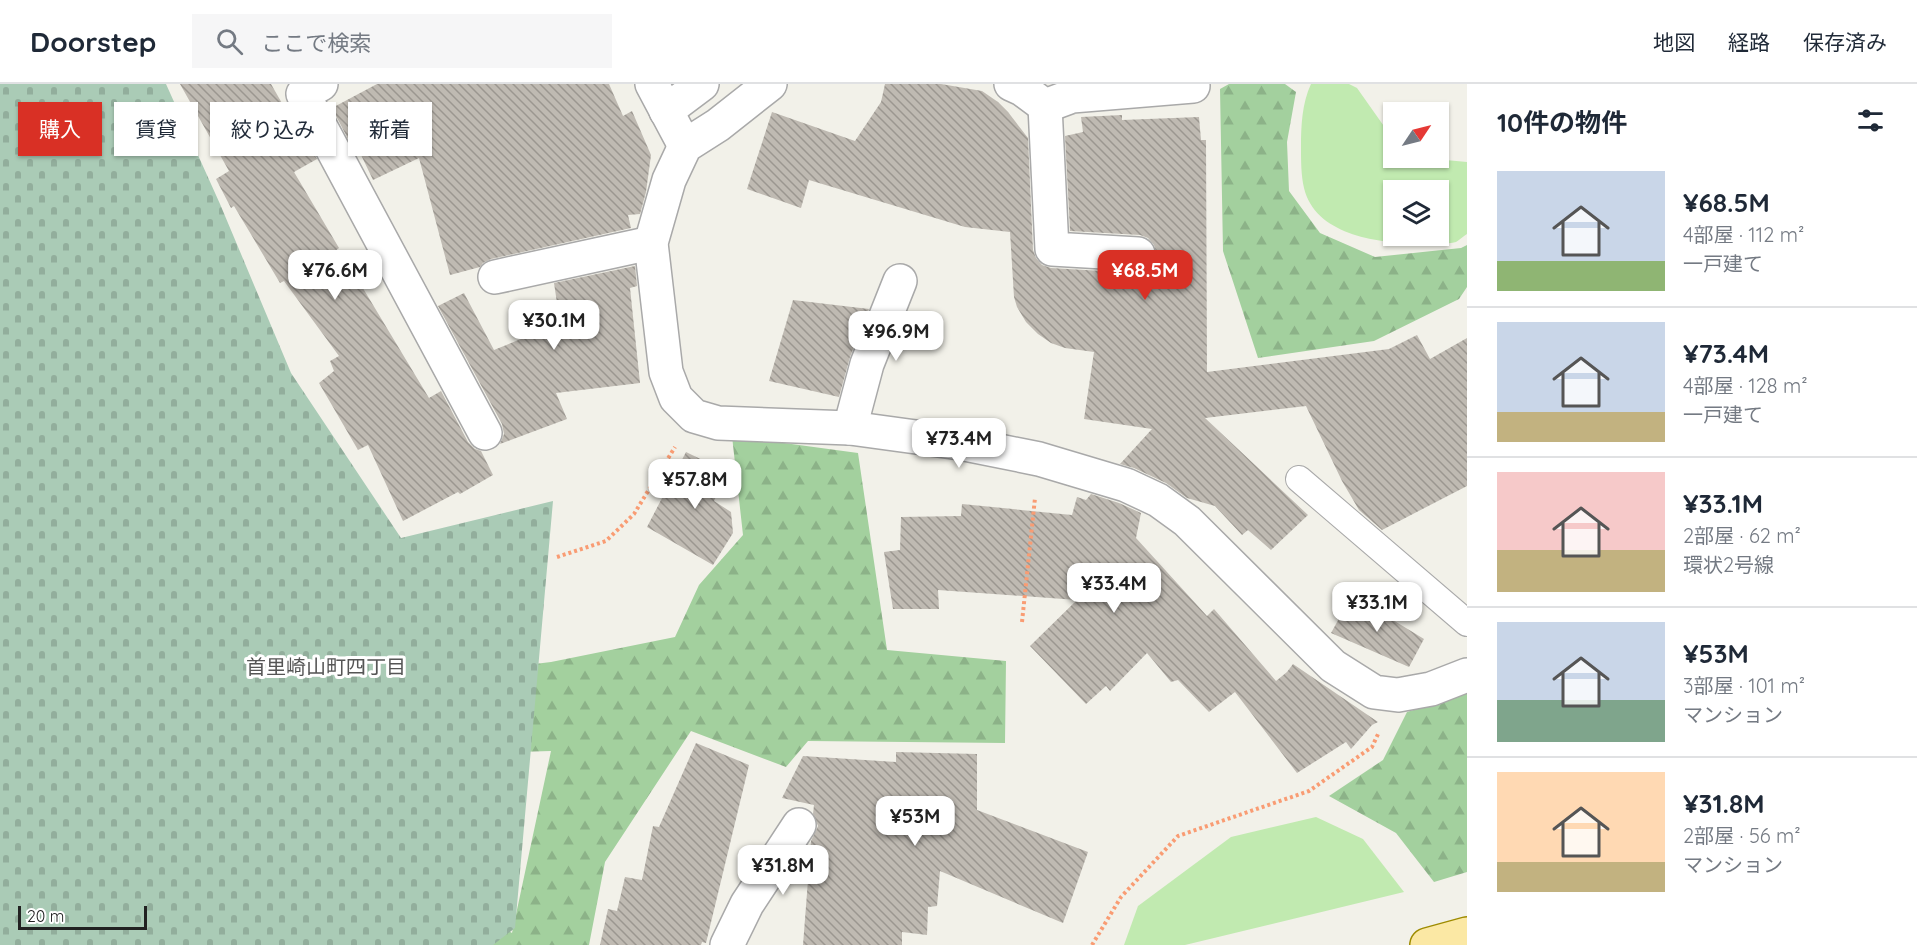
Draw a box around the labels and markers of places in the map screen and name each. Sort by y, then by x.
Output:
pin: ¥76.6M [286,250,384,301]
pin: ¥68.5M [1096,250,1194,301]
pin: ¥30.1M [505,300,603,351]
pin: ¥96.9M [847,311,945,362]
pin: ¥73.4M [910,418,1008,469]
pin: ¥57.8M [646,459,744,510]
pin: ¥33.4M [1065,563,1163,614]
pin: ¥33.1M [1328,582,1426,633]
pin: ¥53M [879,796,951,847]
pin: ¥31.8M [734,845,832,896]

